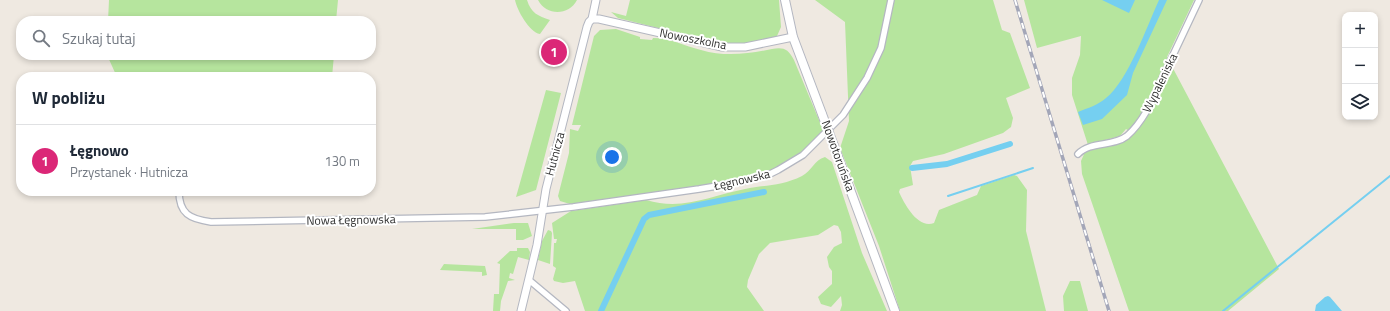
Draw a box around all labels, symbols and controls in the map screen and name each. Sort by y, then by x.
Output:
map controls [1342,12,1378,120]
button: + [1342,12,1378,48]
search box [16,16,376,60]
street label: Nowoszkolna [658,23,728,54]
icon: search [30,27,52,49]
text: Szukaj tutaj [62,27,135,50]
pin: 1 [541,37,567,67]
button: − [1342,48,1378,84]
street label: Wypaleniska [1137,50,1182,116]
button: layers [1342,84,1378,120]
text: W pobliżu [32,85,105,111]
street label: Nowotoruńska [817,118,860,194]
street label: Hutnicza [540,130,569,178]
text: Łęgnowo [70,139,129,162]
your location [602,147,622,167]
text: 1 [41,151,49,171]
text: 130 m [324,151,360,171]
text: Przystanek · Hutnicza [70,162,188,182]
street label: Łęgnowska [711,164,772,195]
street label: Nowa Łęgnowska [306,209,396,230]

